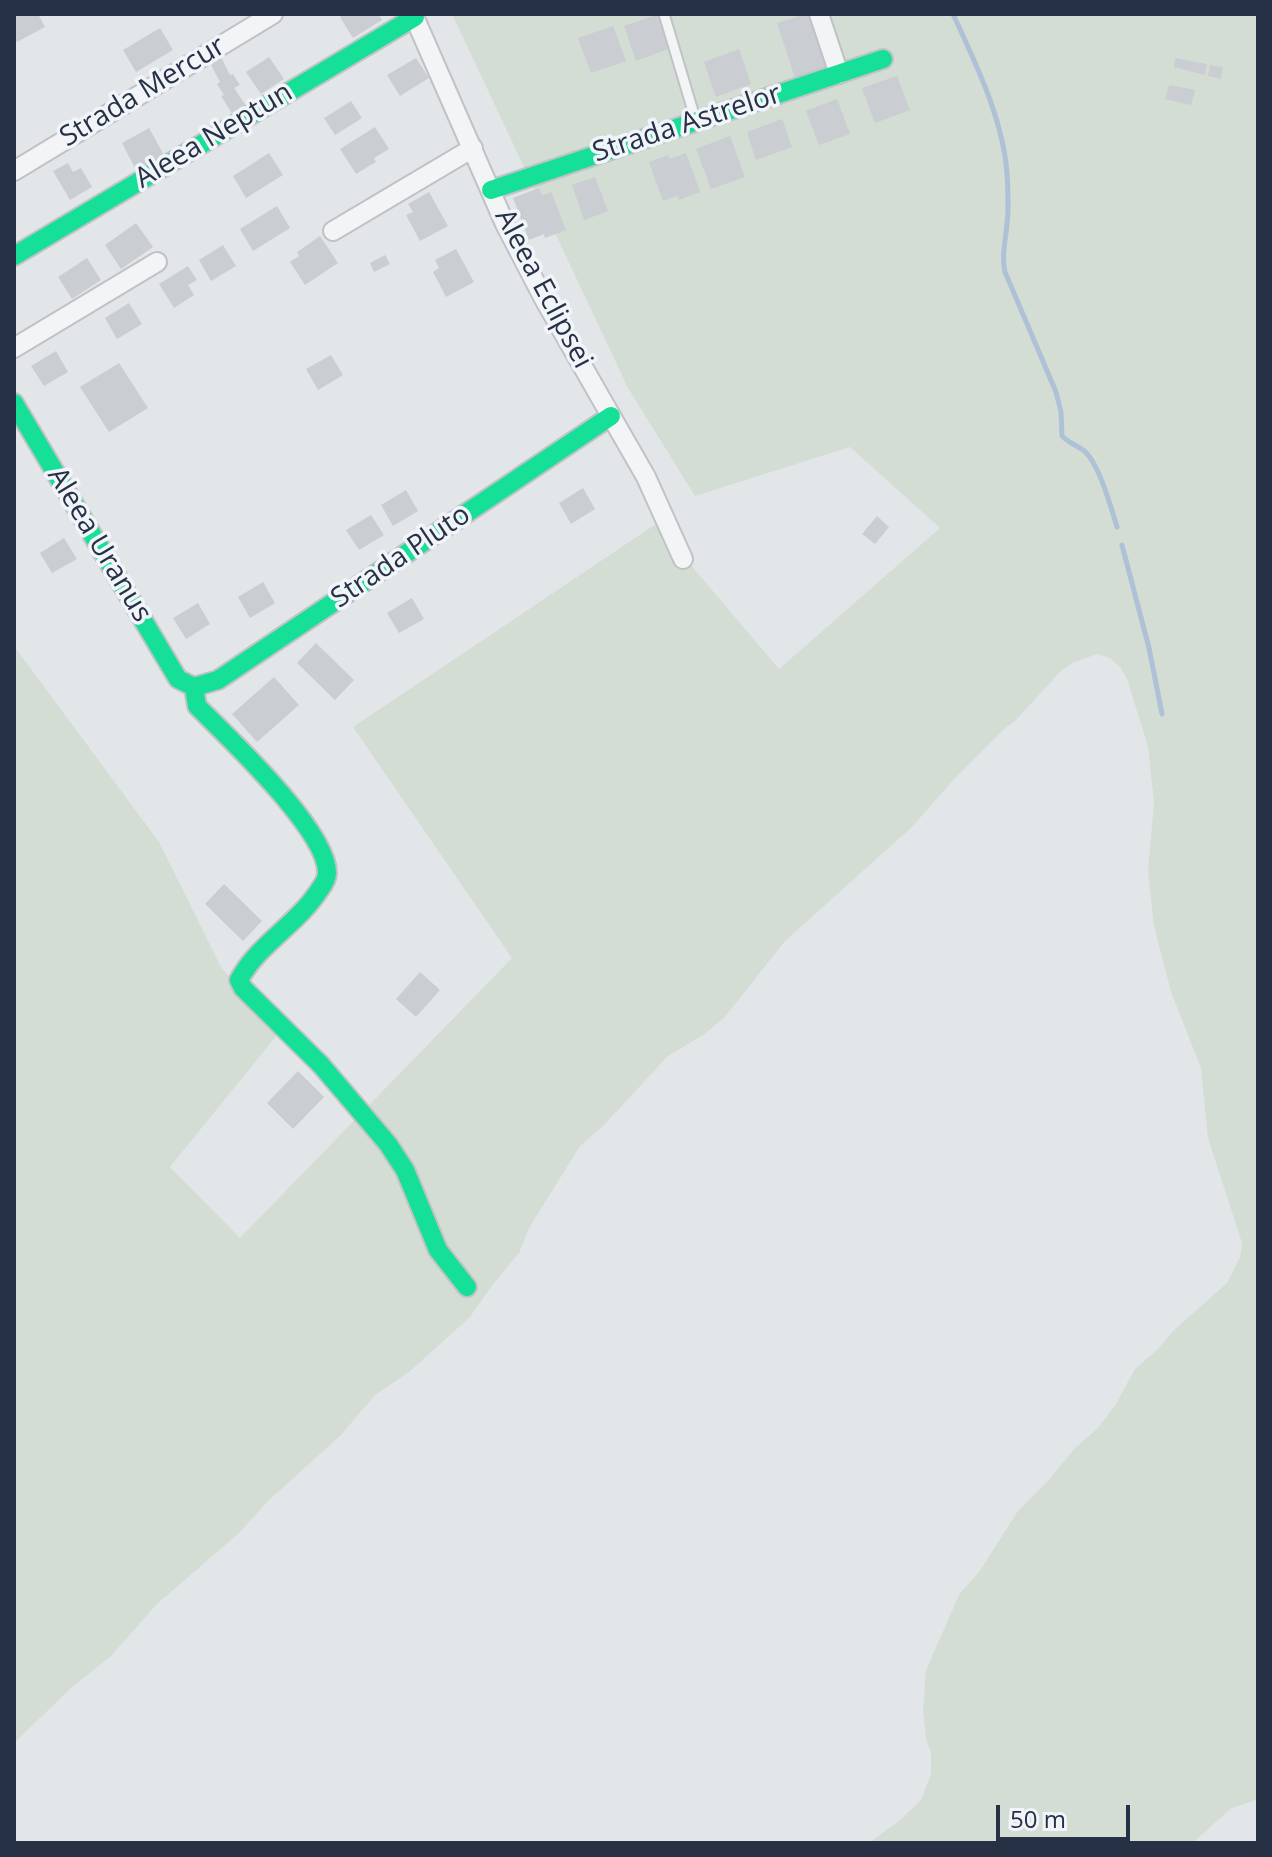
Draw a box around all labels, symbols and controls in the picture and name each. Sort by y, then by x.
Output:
street label: Strada Mercur [54,30,232,154]
street label: Aleea Neptun [129,76,299,196]
street label: Strada Astrelor [589,78,785,170]
street label: Aleea Eclipsei [487,204,599,374]
street label: Aleea Uranus [40,462,158,628]
street label: Strada Pluto [325,498,477,616]
scale bar [1000,1789,1134,1839]
text: 50 m [1010,1802,1066,1835]

